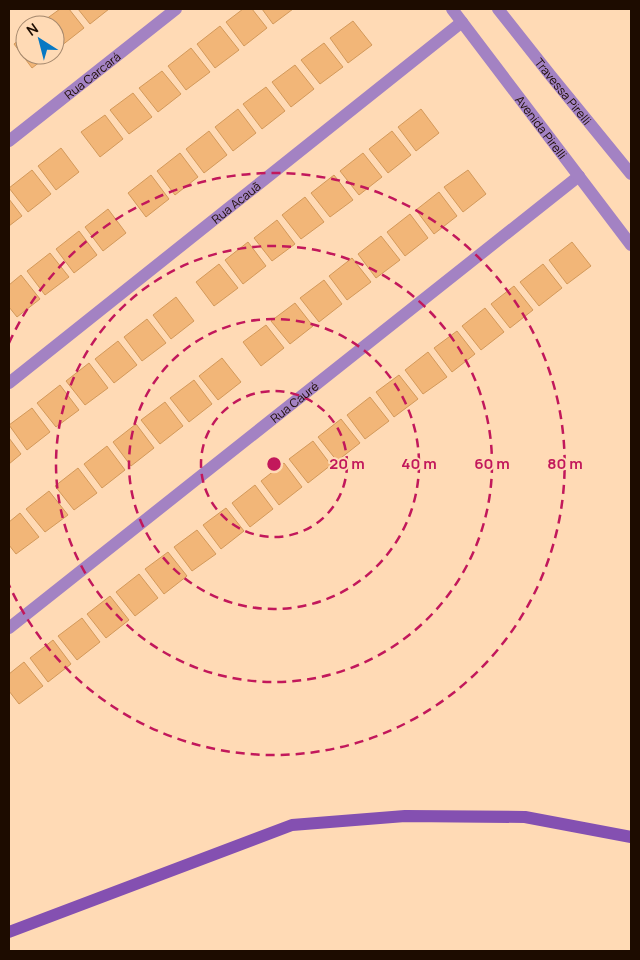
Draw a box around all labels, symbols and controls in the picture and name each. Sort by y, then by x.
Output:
north arrow [15,15,65,65]
text: N [22,18,42,40]
street label: Rua Carcará [60,48,124,103]
street label: Travessa Pirelli [531,54,596,128]
street label: Avenida Pirelli [512,92,571,162]
street label: Rua Acauã [208,177,264,227]
street label: Rua Cauré [266,377,322,426]
text: 20 m [329,453,365,474]
text: 40 m [401,453,437,474]
text: 60 m [474,453,510,474]
text: 80 m [547,453,583,474]
centre of rings [265,455,283,473]

